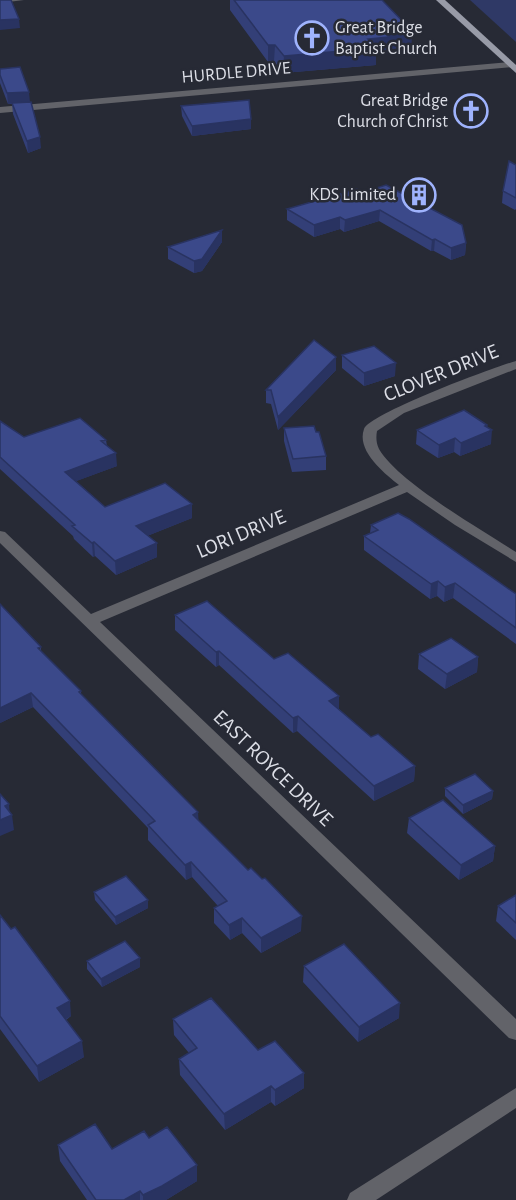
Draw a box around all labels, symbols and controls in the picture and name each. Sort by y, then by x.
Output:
place label: Great Bridge Baptist Church [335,19,437,58]
church icon: Great Bridge Baptist Church [294,20,330,56]
street label: HURDLE DRIVE [181,59,292,87]
place label: Great Bridge Church of Christ [337,92,448,131]
church icon: Great Bridge Church of Christ [453,93,489,129]
building icon: KDS Limited [401,177,437,213]
place label: KDS Limited [309,186,396,204]
street label: CLOVER DRIVE [381,341,501,405]
street label: LORI DRIVE [193,506,289,562]
street label: EAST ROYCE DRIVE [209,706,337,830]

